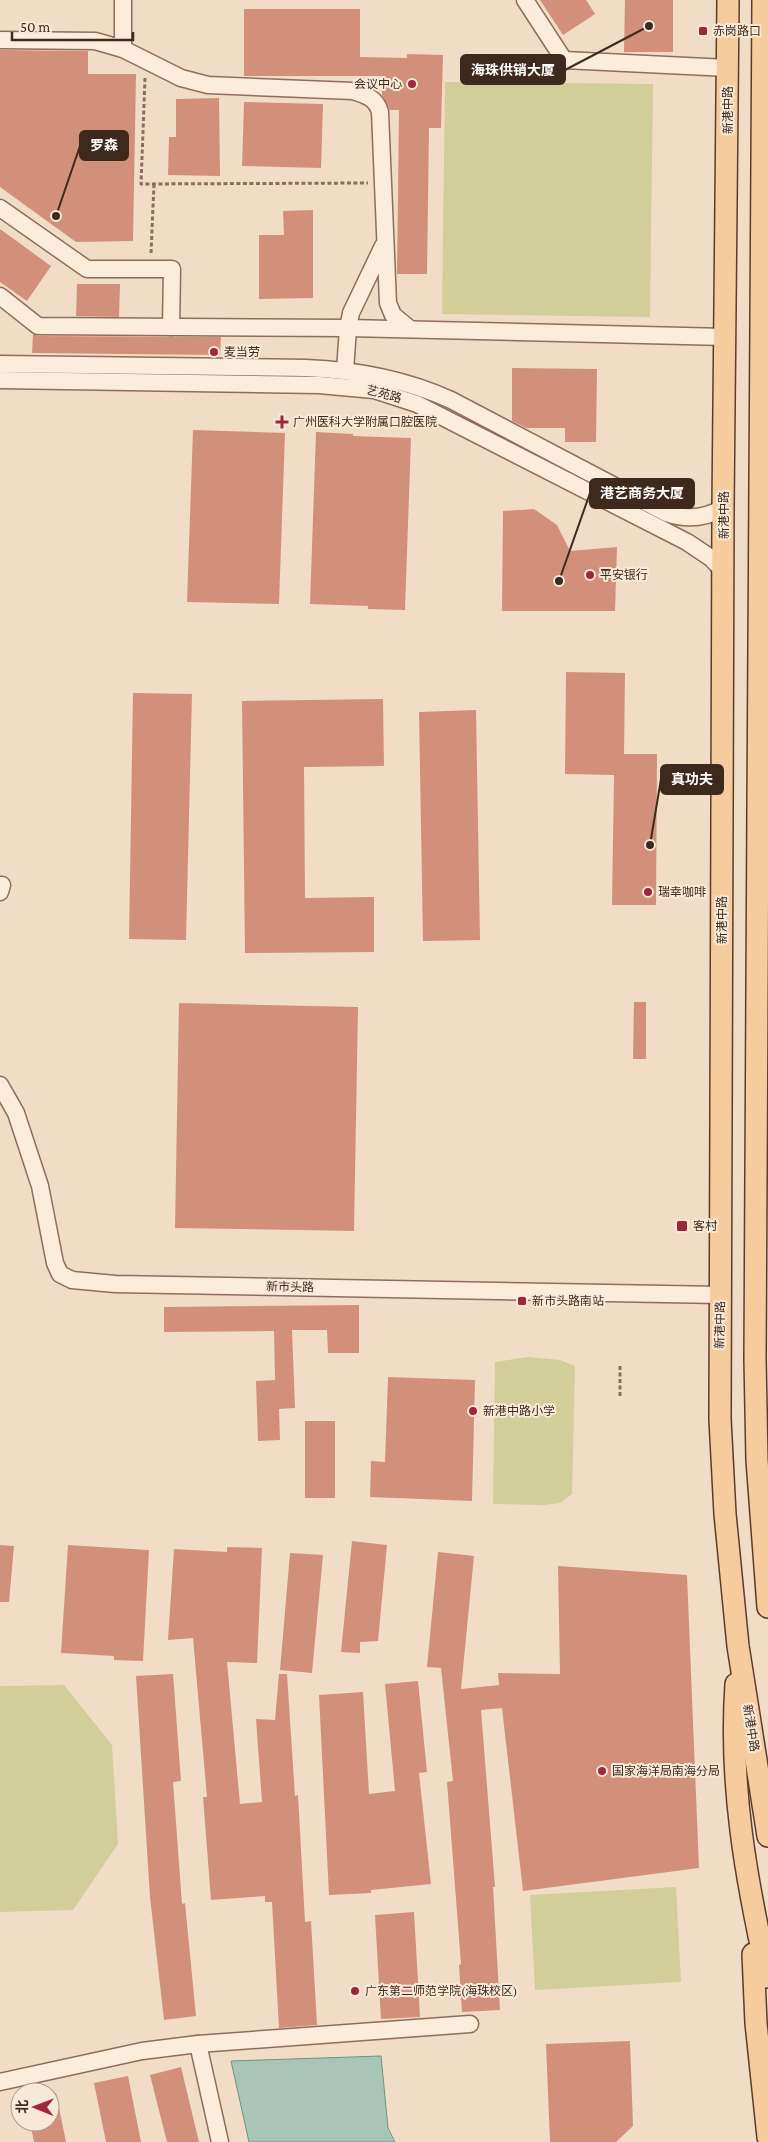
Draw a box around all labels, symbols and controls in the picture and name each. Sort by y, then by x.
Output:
scale bar [12,10,134,42]
text: 50 m [20,19,50,35]
place label: 赤岗路口 [713,24,761,38]
marker: 赤岗路口 [697,25,709,37]
callout: 海珠供销大厦 [461,55,565,84]
text: 海珠供销大厦 [471,62,555,78]
place label: 会议中心 [354,77,402,91]
marker: 会议中心 [406,78,418,90]
street label: 新港中路 [721,86,735,134]
callout: 罗森 [80,131,128,160]
text: 罗森 [90,137,118,153]
place label: 麦当劳 [224,345,260,359]
marker: 麦当劳 [208,346,220,358]
street label: 艺苑路 [365,383,403,405]
marker: 广州医科大学附属口腔医院 [275,415,289,429]
place label: 广州医科大学附属口腔医院 [293,415,437,429]
callout: 港艺商务大厦 [590,479,694,508]
text: 港艺商务大厦 [600,485,684,501]
street label: 新港中路 [717,491,731,539]
place label: 平安银行 [600,568,648,582]
marker: 平安银行 [584,569,596,581]
callout: 真功夫 [661,765,723,794]
text: 真功夫 [671,771,713,787]
place label: 瑞幸咖啡 [658,885,706,899]
marker: 瑞幸咖啡 [642,886,654,898]
street label: 新港中路 [715,896,729,944]
marker: 客村 [675,1219,689,1233]
place label: 客村 [693,1219,718,1233]
street label: 新市头路 [266,1280,314,1294]
place label: 新市头路南站 [532,1294,604,1308]
marker: 新市头路南站 [516,1295,528,1307]
street label: 新港中路 [713,1301,727,1349]
place label: 新港中路小学 [483,1404,555,1418]
marker: 新港中路小学 [467,1405,479,1417]
street label: 新港中路 [740,1703,762,1753]
place label: 国家海洋局南海分局 [612,1764,720,1778]
marker: 国家海洋局南海分局 [596,1765,608,1777]
place label: 广东第二师范学院(海珠校区) [365,1984,517,1998]
marker: 广东第二师范学院(海珠校区) [349,1985,361,1997]
north arrow [10,2082,60,2132]
text: 北 [14,2100,30,2114]

